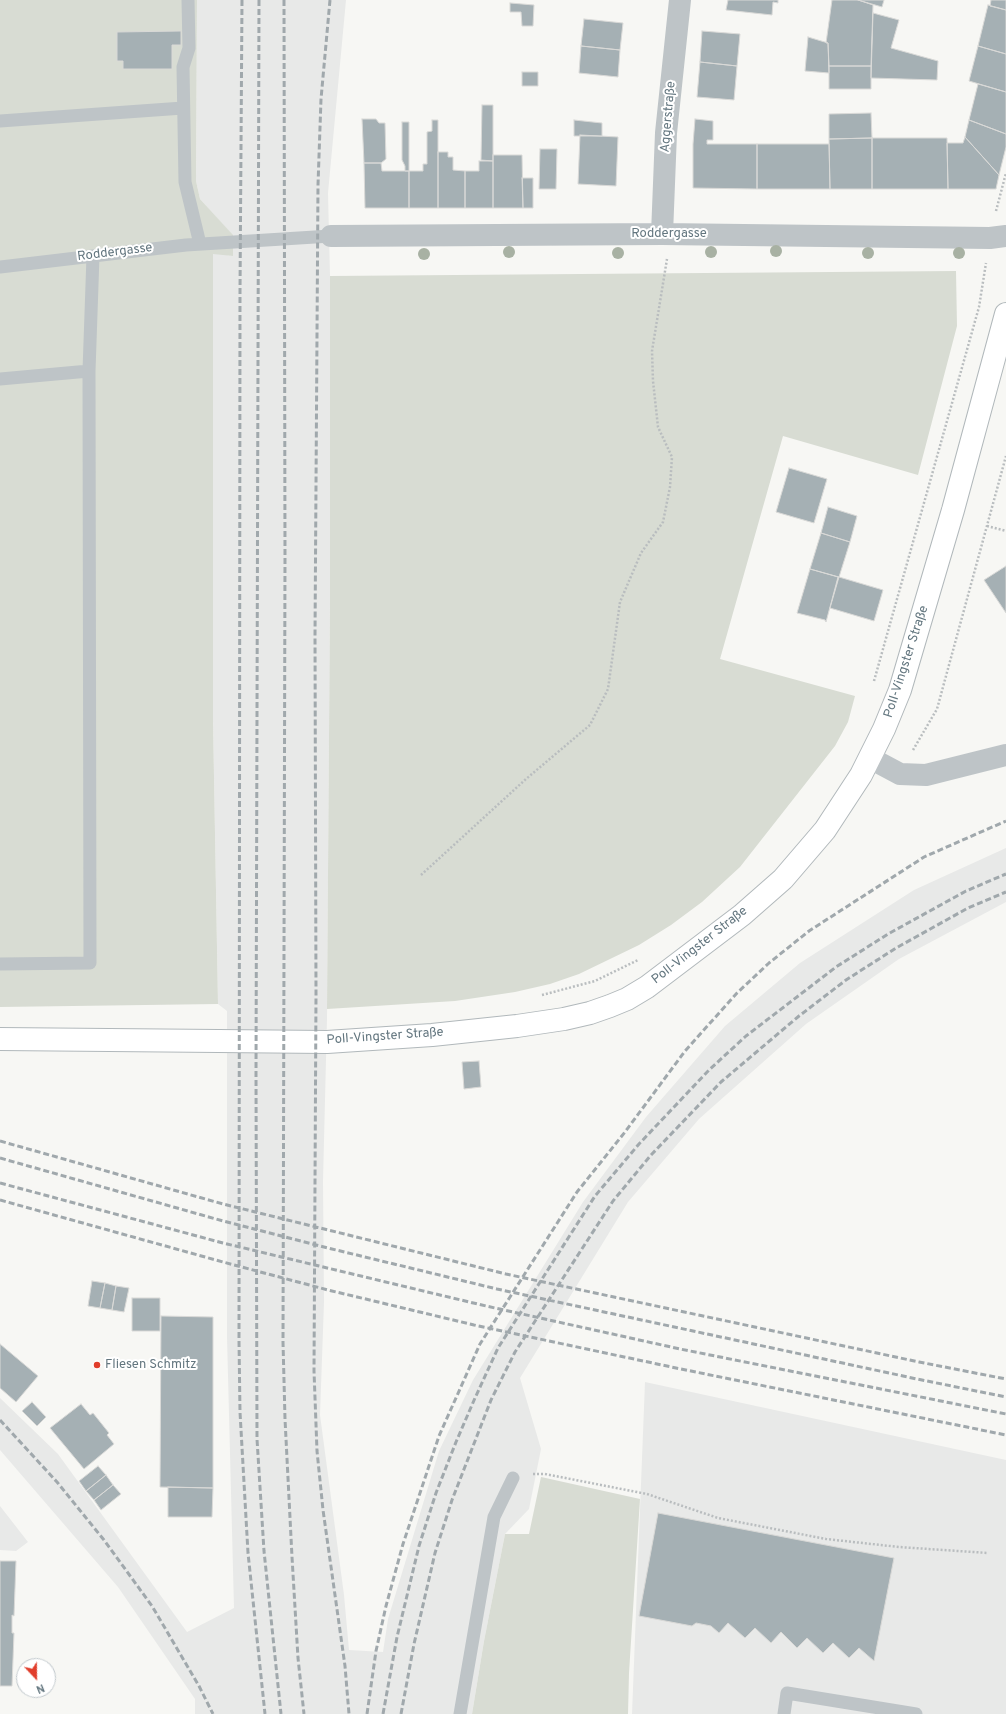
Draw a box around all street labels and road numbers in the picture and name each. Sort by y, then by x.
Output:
street label: Aggerstraße [658,81,680,153]
street label: Roddergasse [631,226,707,242]
street label: Roddergasse [77,241,153,265]
street label: Poll-Vingster Straße [881,604,933,720]
street label: Poll-Vingster Straße [649,904,751,988]
street label: Poll-Vingster Straße [326,1025,444,1049]

